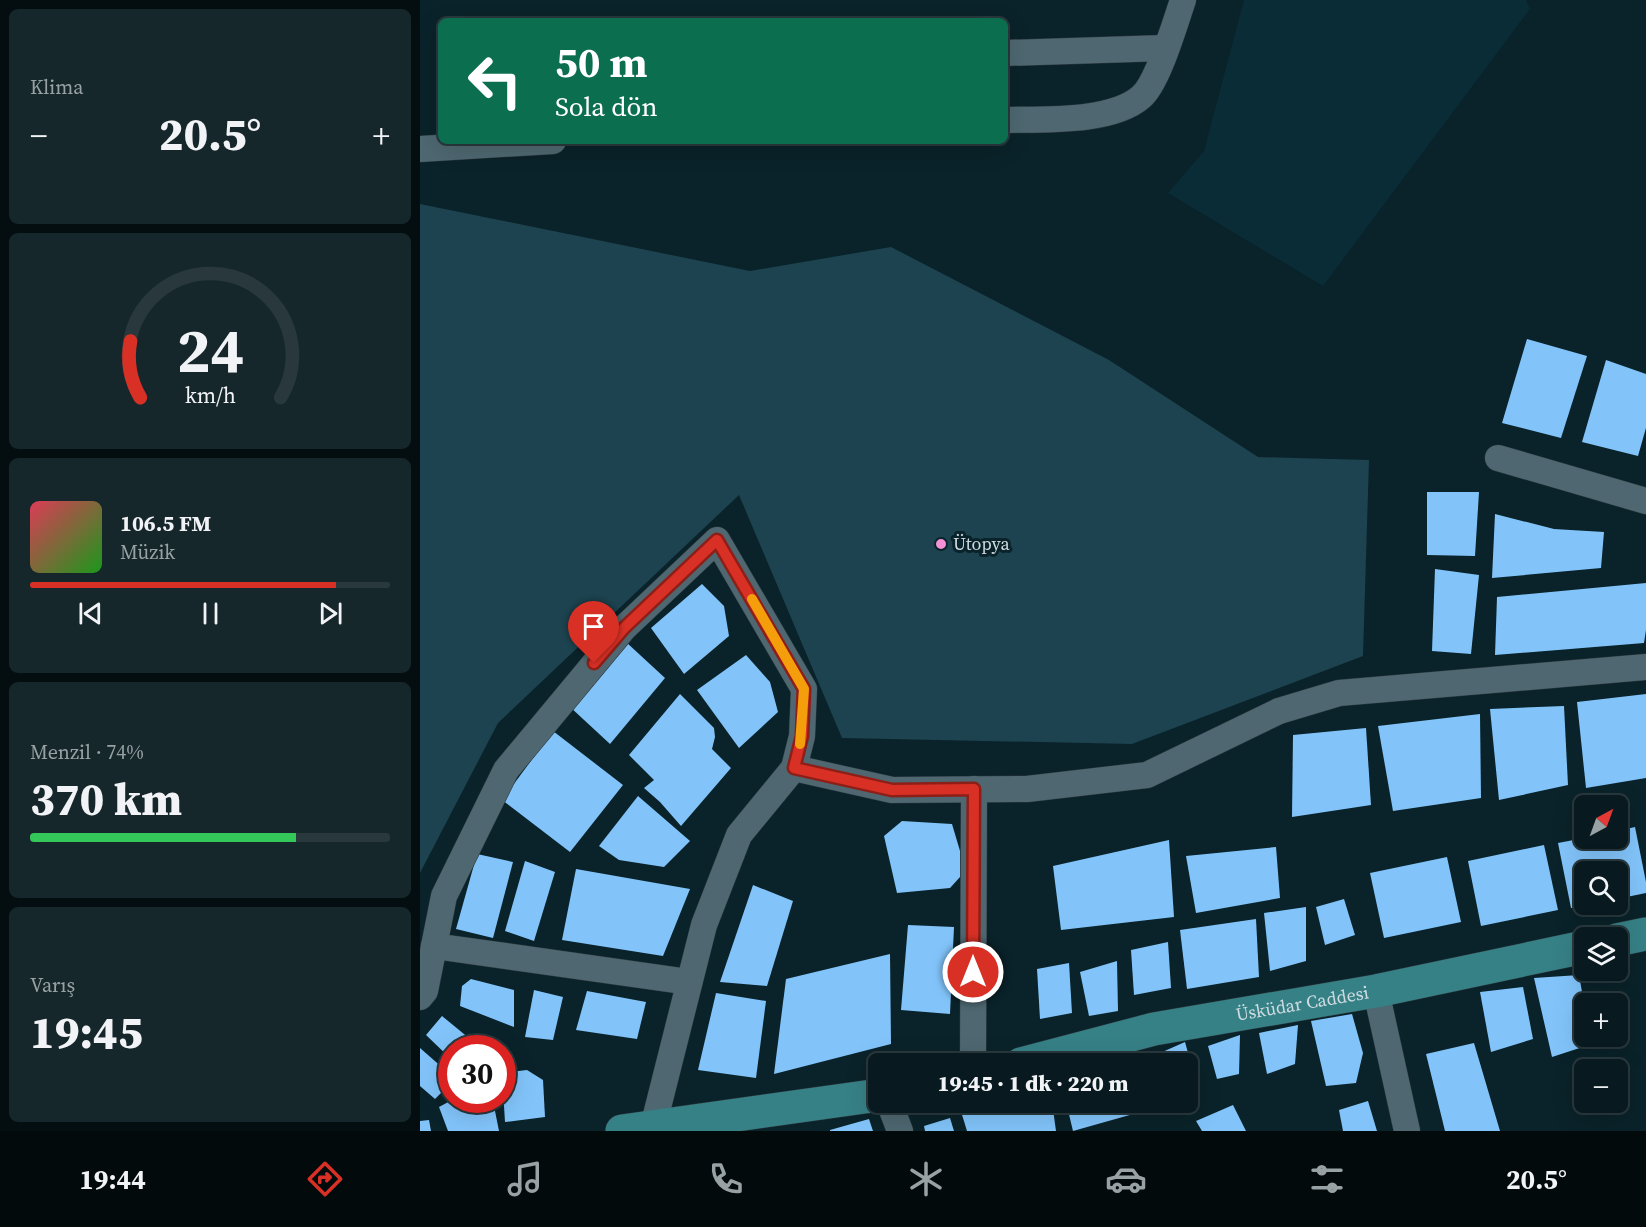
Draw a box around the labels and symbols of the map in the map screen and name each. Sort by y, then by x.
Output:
place label: Ütopya [953,531,1011,556]
marker: Ütopya [934,537,948,551]
pin [568,601,619,663]
north arrow [1574,795,1628,849]
position arrow [941,940,1005,1004]
street label: Üsküdar Caddesi [1234,979,1371,1027]
speed limit sign: 30 [438,1035,516,1113]

